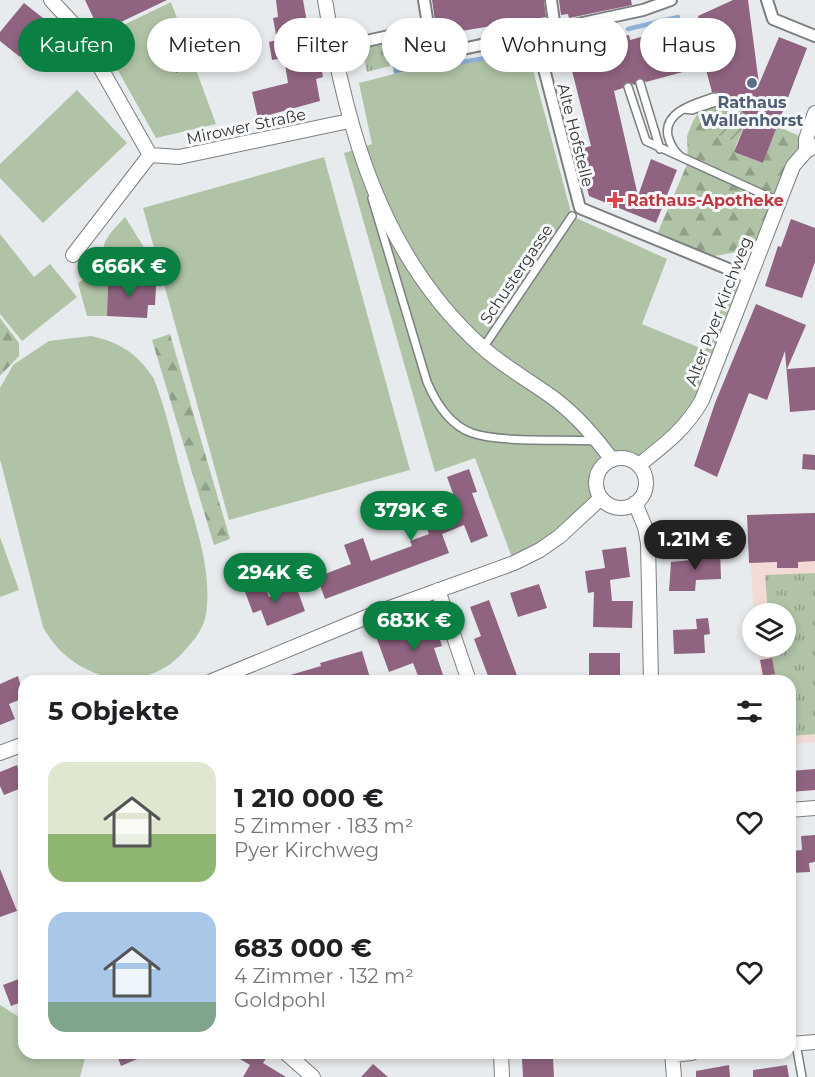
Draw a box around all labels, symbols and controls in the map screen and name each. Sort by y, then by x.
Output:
chip: Kaufen [18,18,135,72]
chip: Mieten [147,18,262,72]
chip: Filter [274,18,370,72]
chip: Neu [382,18,468,72]
chip: Wohnung [480,18,628,72]
chip: Haus [640,18,736,72]
marker: Rathaus Wallenhorst [745,76,759,90]
street label: Alte Hofstelle [553,81,598,189]
place label: Rathaus Wallenhorst [701,93,803,130]
street label: Mirower Straße [185,105,308,148]
place label: Rathaus-Apotheke [627,191,784,210]
marker: Rathaus-Apotheke [608,193,622,207]
street label: Schustergasse [476,221,557,328]
street label: Alter Pyer Kirchweg [681,234,756,388]
pin: 666K € [80,247,178,298]
text: 666K € [92,254,166,278]
pin: 379K € [362,491,460,542]
text: 379K € [374,498,448,522]
pin: 1.21M € [640,520,750,571]
text: 1.21M € [658,527,732,551]
pin: 294K € [226,553,324,604]
text: 294K € [238,560,313,584]
pin: 683K € [365,601,463,652]
map controls [742,603,796,657]
button: layers [742,603,796,657]
text: 683K € [377,608,451,632]
text: 5 Objekte [48,695,179,727]
icon: filters [733,695,766,728]
text: 1 210 000 € [234,782,384,814]
icon: home [96,786,168,858]
icon: heart [733,806,766,839]
text: 5 Zimmer · 183 m² [234,814,413,838]
text: Pyer Kirchweg [234,838,379,862]
text: 683 000 € [234,932,372,964]
icon: home [96,936,168,1008]
icon: heart [733,956,766,989]
text: 4 Zimmer · 132 m² [234,964,414,988]
text: Goldpohl [234,988,326,1012]

